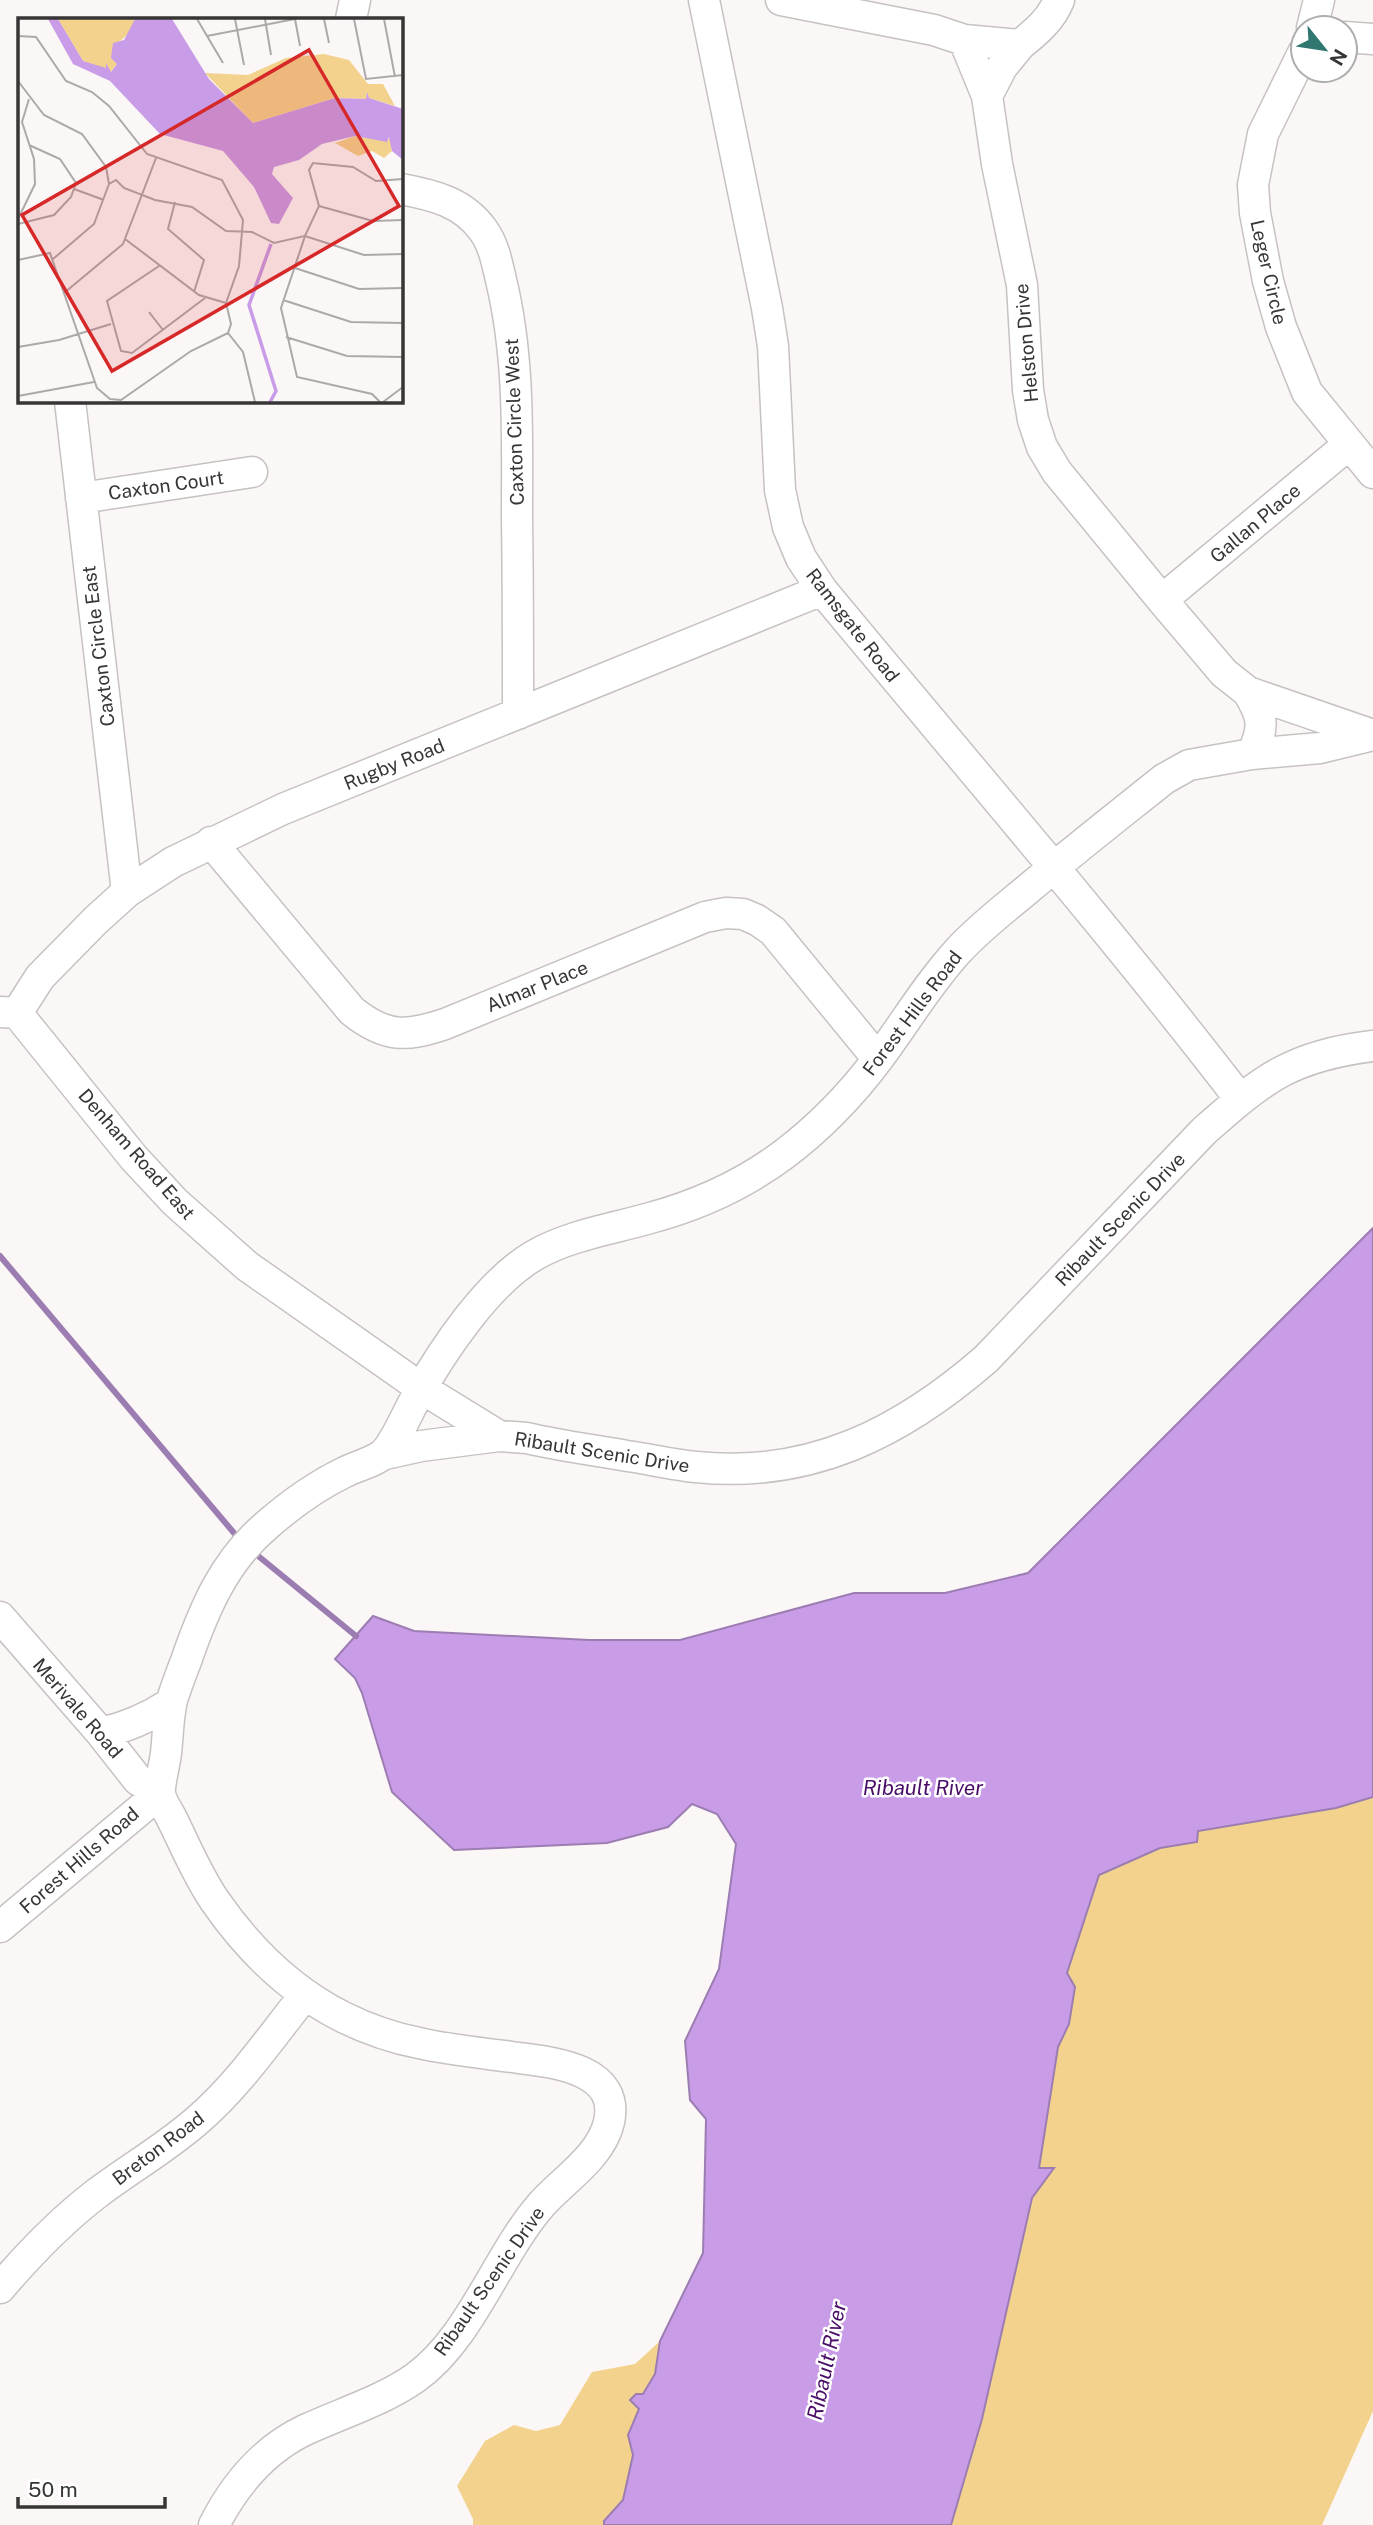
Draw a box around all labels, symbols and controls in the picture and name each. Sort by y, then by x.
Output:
north arrow [1289,14,1359,84]
inset map [18,18,402,402]
text: N [1325,46,1352,69]
street label: Leger Circle [1246,217,1292,327]
street label: Helston Drive [1010,283,1042,403]
street label: Caxton Circle West [500,338,528,506]
street label: Caxton Court [107,466,225,504]
street label: Gallan Place [1205,479,1305,567]
street label: Caxton Circle East [77,564,119,728]
street label: Ramsgate Road [802,564,904,686]
street label: Rugby Road [341,734,447,794]
street label: Forest Hills Road [858,946,966,1080]
street label: Almar Place [483,956,591,1016]
street label: Denham Road East [74,1084,200,1224]
street label: Ribault Scenic Drive [1051,1148,1189,1290]
street label: Ribault Scenic Drive [513,1427,691,1477]
street label: Merivale Road [29,1654,127,1762]
water label: Ribault River [863,1775,984,1800]
street label: Forest Hills Road [15,1802,143,1918]
street label: Breton Road [108,2106,208,2190]
street label: Ribault Scenic Drive [429,2202,549,2360]
water label: Ribault River [802,2298,851,2422]
scale bar [18,2466,164,2510]
text: 50 m [28,2477,78,2502]

